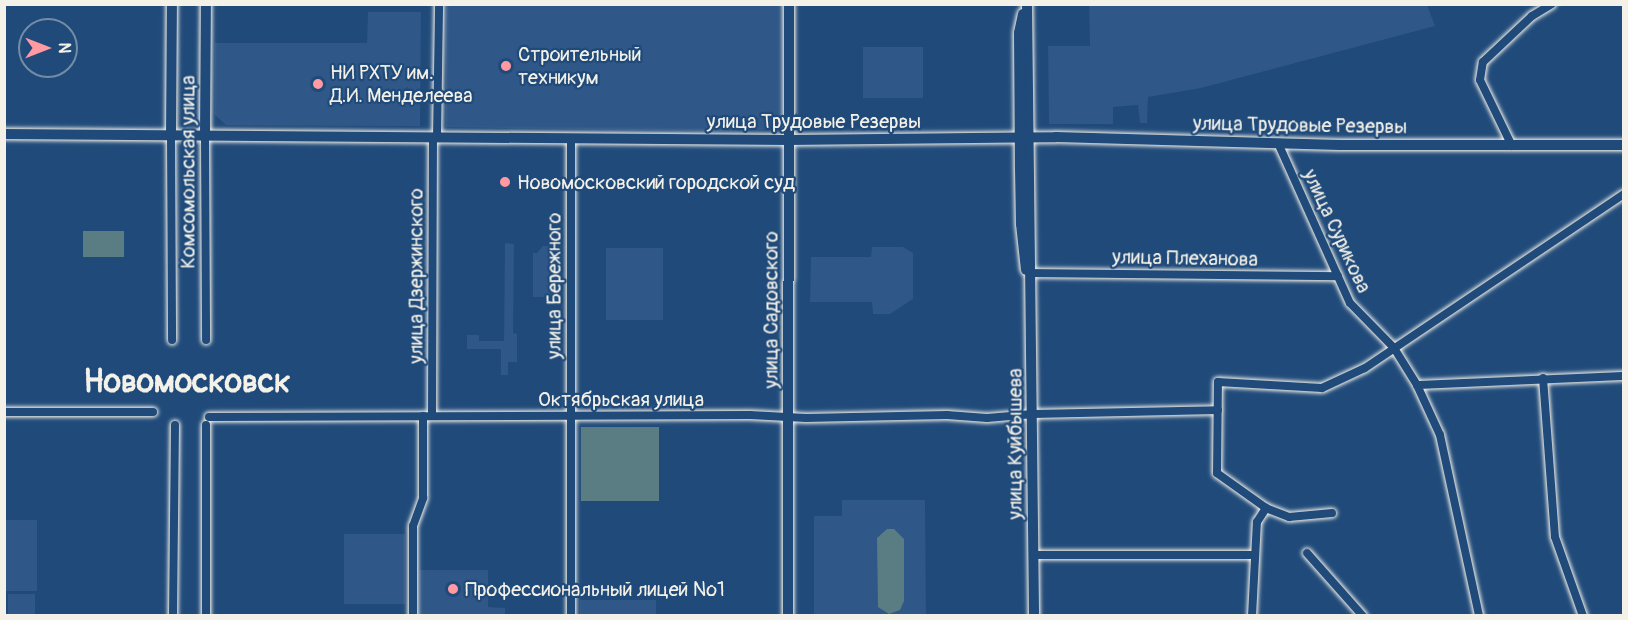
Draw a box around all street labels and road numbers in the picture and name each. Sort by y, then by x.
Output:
street label: Комсомольская улица [176,75,200,269]
street label: улица Трудовые Резервы [707,109,921,133]
street label: улица Трудовые Резервы [1193,111,1407,139]
street label: улица Сурикова [1298,165,1376,297]
street label: улица Дзержинского [404,188,428,364]
street label: улица Бережного [542,213,566,359]
street label: улица Садовского [759,231,783,389]
street label: улица Плеханова [1112,245,1258,271]
street label: улица Куйбышева [1003,368,1027,520]
street label: Октябрьская улица [538,387,704,411]

